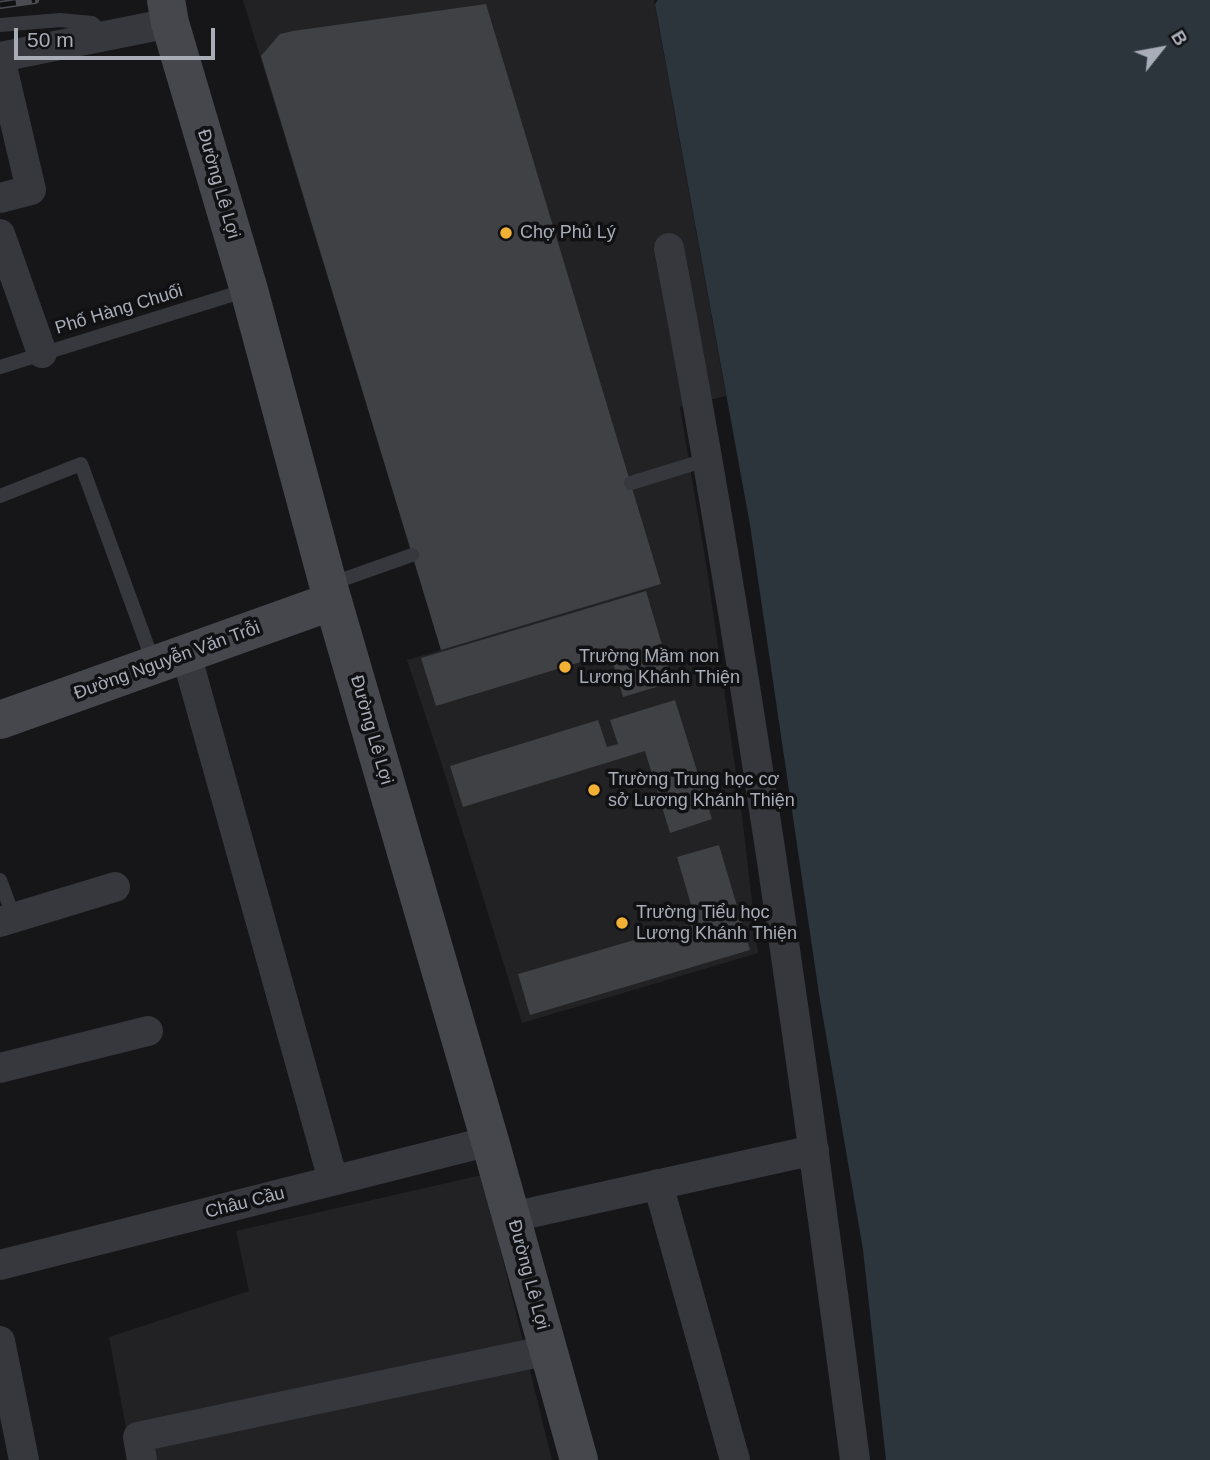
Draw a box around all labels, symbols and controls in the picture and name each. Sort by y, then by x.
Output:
scale bar [18,14,219,58]
north arrow [1126,14,1196,84]
text: B [1167,27,1192,49]
text: 50 m [27,28,74,51]
street label: Đường Lê Lợi [192,127,244,241]
place label: Chợ Phủ Lý [520,222,616,244]
marker: Chợ Phủ Lý [498,225,514,241]
street label: Phố Hàng Chuối [53,280,185,340]
street label: Đường Nguyễn Văn Trỗi [71,617,263,705]
place label: Trường Mầm non Lương Khánh Thiện [579,646,740,688]
marker: Trường Mầm non Lương Khánh Thiện [557,659,573,675]
street label: Đường Lê Lợi [345,673,397,787]
place label: Trường Trung học cơ sở Lương Khánh Thiện [608,769,795,812]
marker: Trường Trung học cơ sở Lương Khánh Thiện [586,782,602,798]
place label: Trường Tiểu học Lương Khánh Thiện [636,902,797,944]
marker: Trường Tiểu học Lương Khánh Thiện [614,915,630,931]
street label: Châu Cầu [203,1183,287,1223]
street label: Đường Lê Lợi [503,1218,553,1332]

